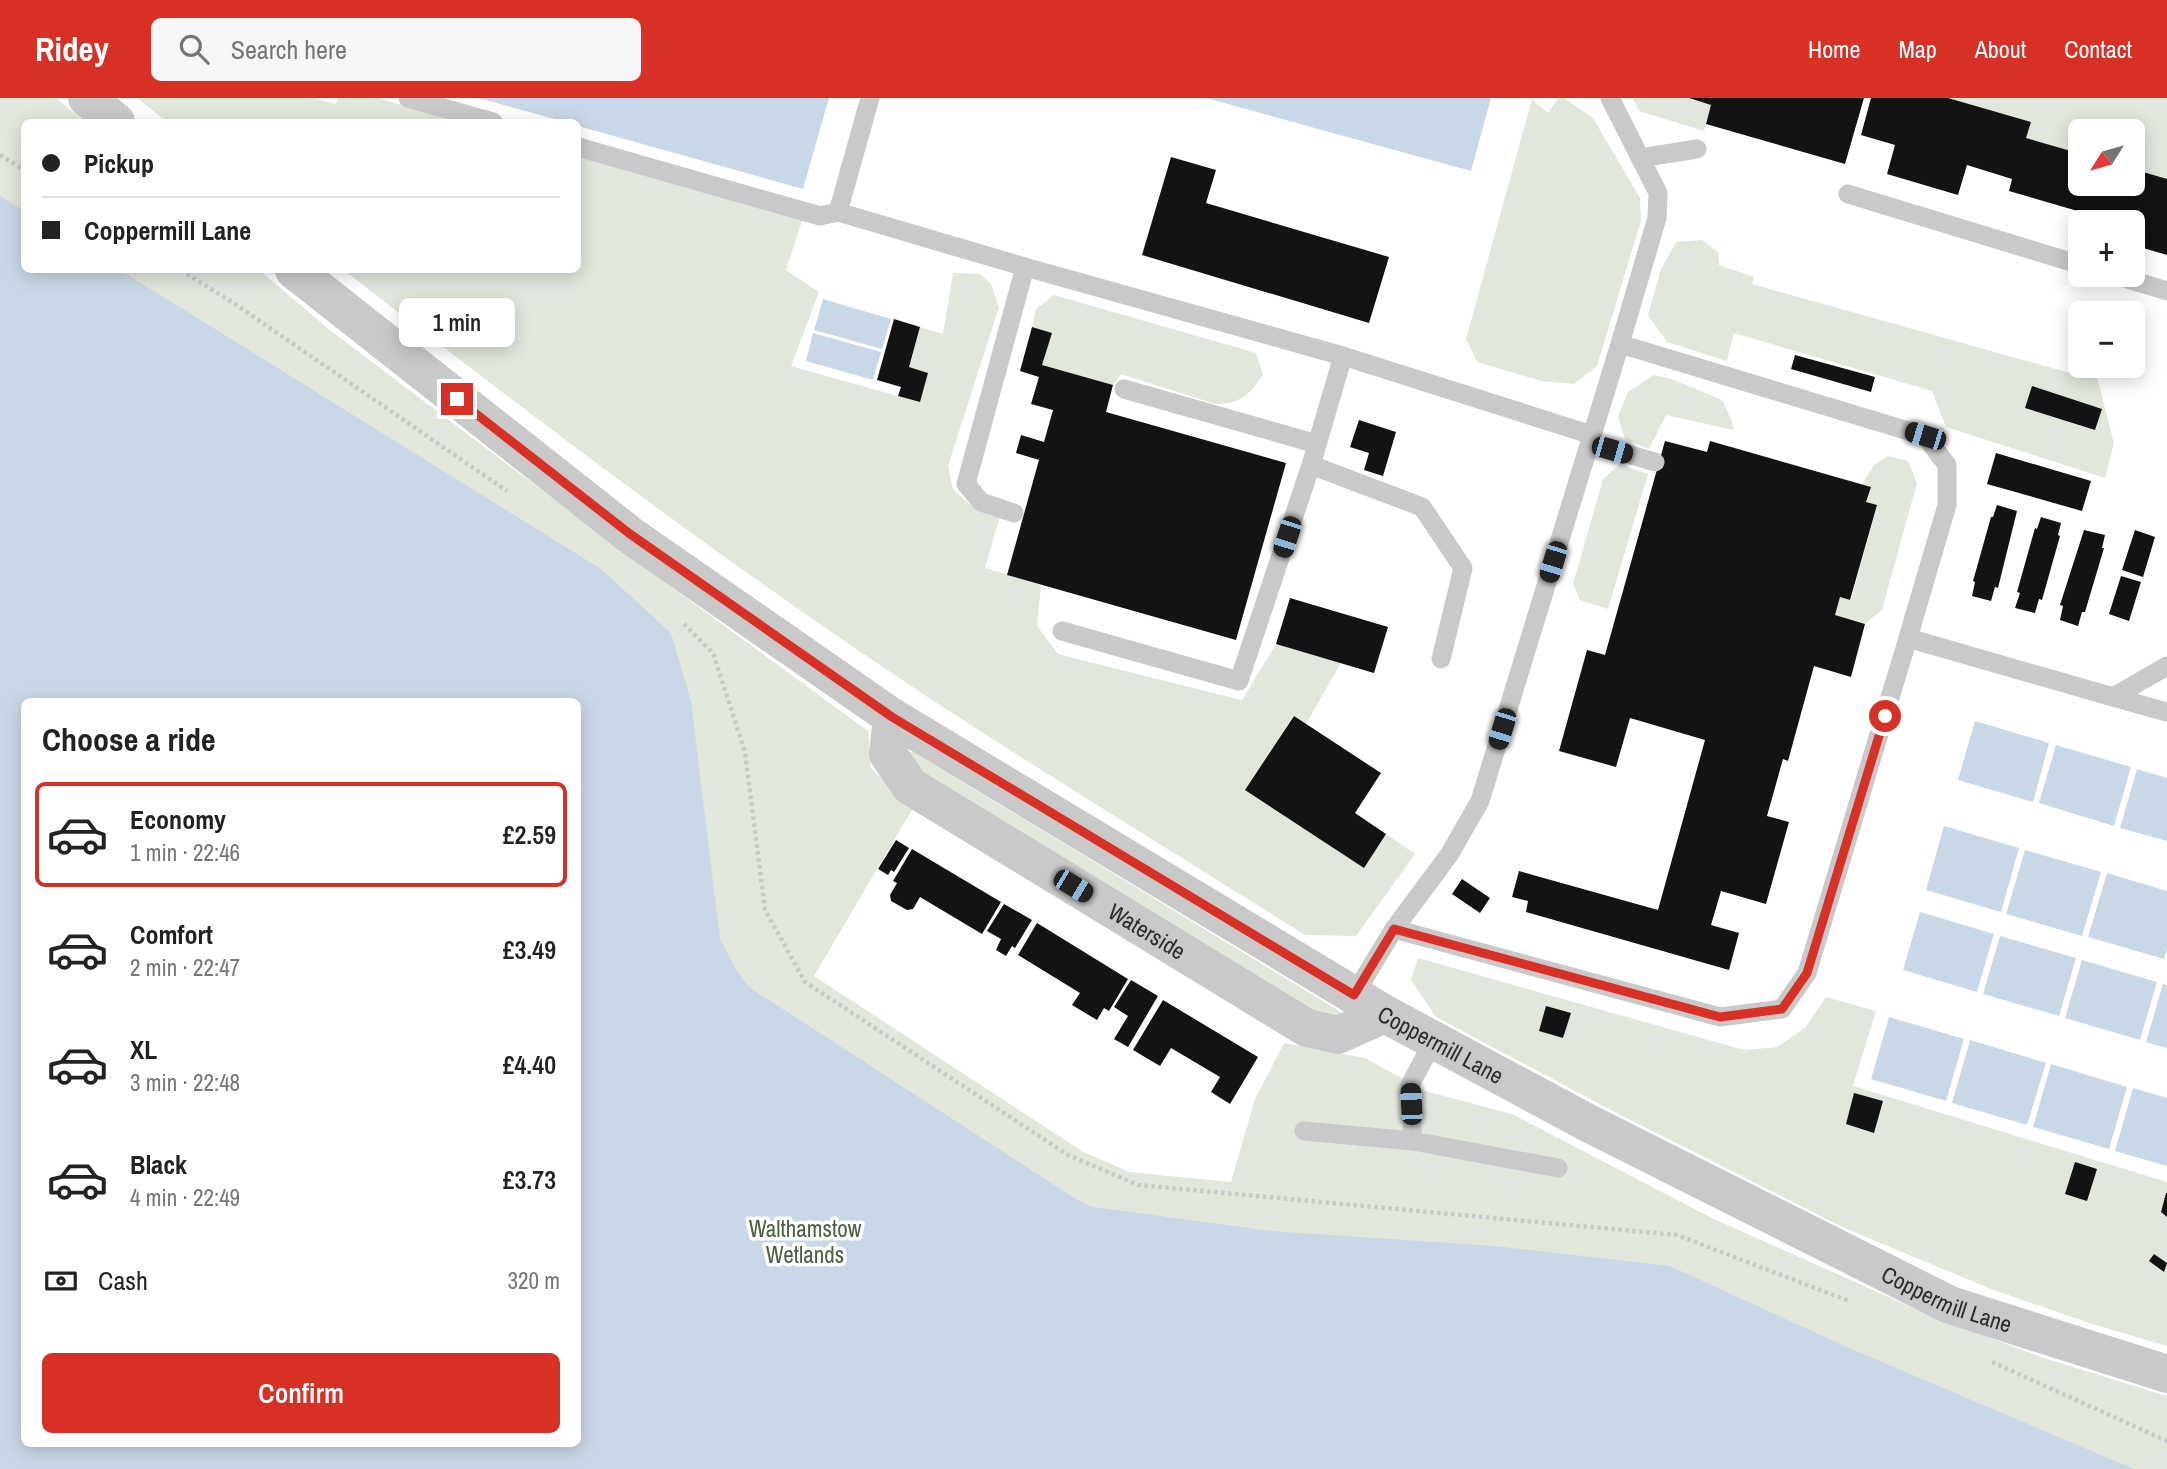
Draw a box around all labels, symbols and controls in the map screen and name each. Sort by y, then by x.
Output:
search box [151,18,641,81]
text: Ridey [35,27,109,71]
icon: search [175,30,213,68]
text: Search here [231,32,347,67]
text: Home [1808,33,1860,65]
text: Map [1898,33,1937,65]
text: About [1975,33,2026,65]
text: Contact [2064,33,2132,65]
north arrow [2068,119,2146,196]
map controls [2068,119,2145,378]
text: Pickup [84,146,154,181]
button: + [2068,210,2145,287]
text: Coppermill Lane [84,213,251,248]
callout: 1 min [399,298,515,346]
button: − [2068,301,2145,378]
text: 1 min [433,307,481,338]
route end [441,383,473,415]
car [1902,420,1949,452]
car [1589,434,1636,466]
car [1271,514,1304,560]
car [1537,539,1570,585]
route start [1869,700,1901,732]
car [1486,706,1519,752]
text: Choose a ride [42,718,216,761]
text: Economy [130,802,226,837]
icon: car [46,803,109,866]
text: £2.59 [503,817,556,852]
text: 1 min · 22:46 [130,837,240,868]
car [1050,866,1097,906]
street label: Waterside [1103,895,1192,966]
text: Comfort [130,917,213,952]
icon: car [46,918,109,981]
text: £3.49 [503,932,556,967]
text: 2 min · 22:47 [130,952,240,983]
street label: Coppermill Lane [1373,998,1509,1090]
text: XL [130,1032,157,1067]
icon: car [46,1033,109,1096]
text: £4.40 [503,1047,556,1082]
text: 3 min · 22:48 [130,1067,240,1098]
car [1400,1082,1423,1126]
text: Black [130,1147,187,1182]
icon: car [46,1148,109,1211]
text: £3.73 [503,1162,556,1197]
text: 4 min · 22:49 [130,1182,240,1213]
park label: Walthamstow Wetlands [749,1213,862,1270]
street label: Coppermill Lane [1877,1258,2016,1339]
icon: cash [42,1262,80,1300]
text: Cash [98,1263,148,1298]
text: 320 m [508,1265,560,1296]
button: Confirm [42,1353,560,1433]

